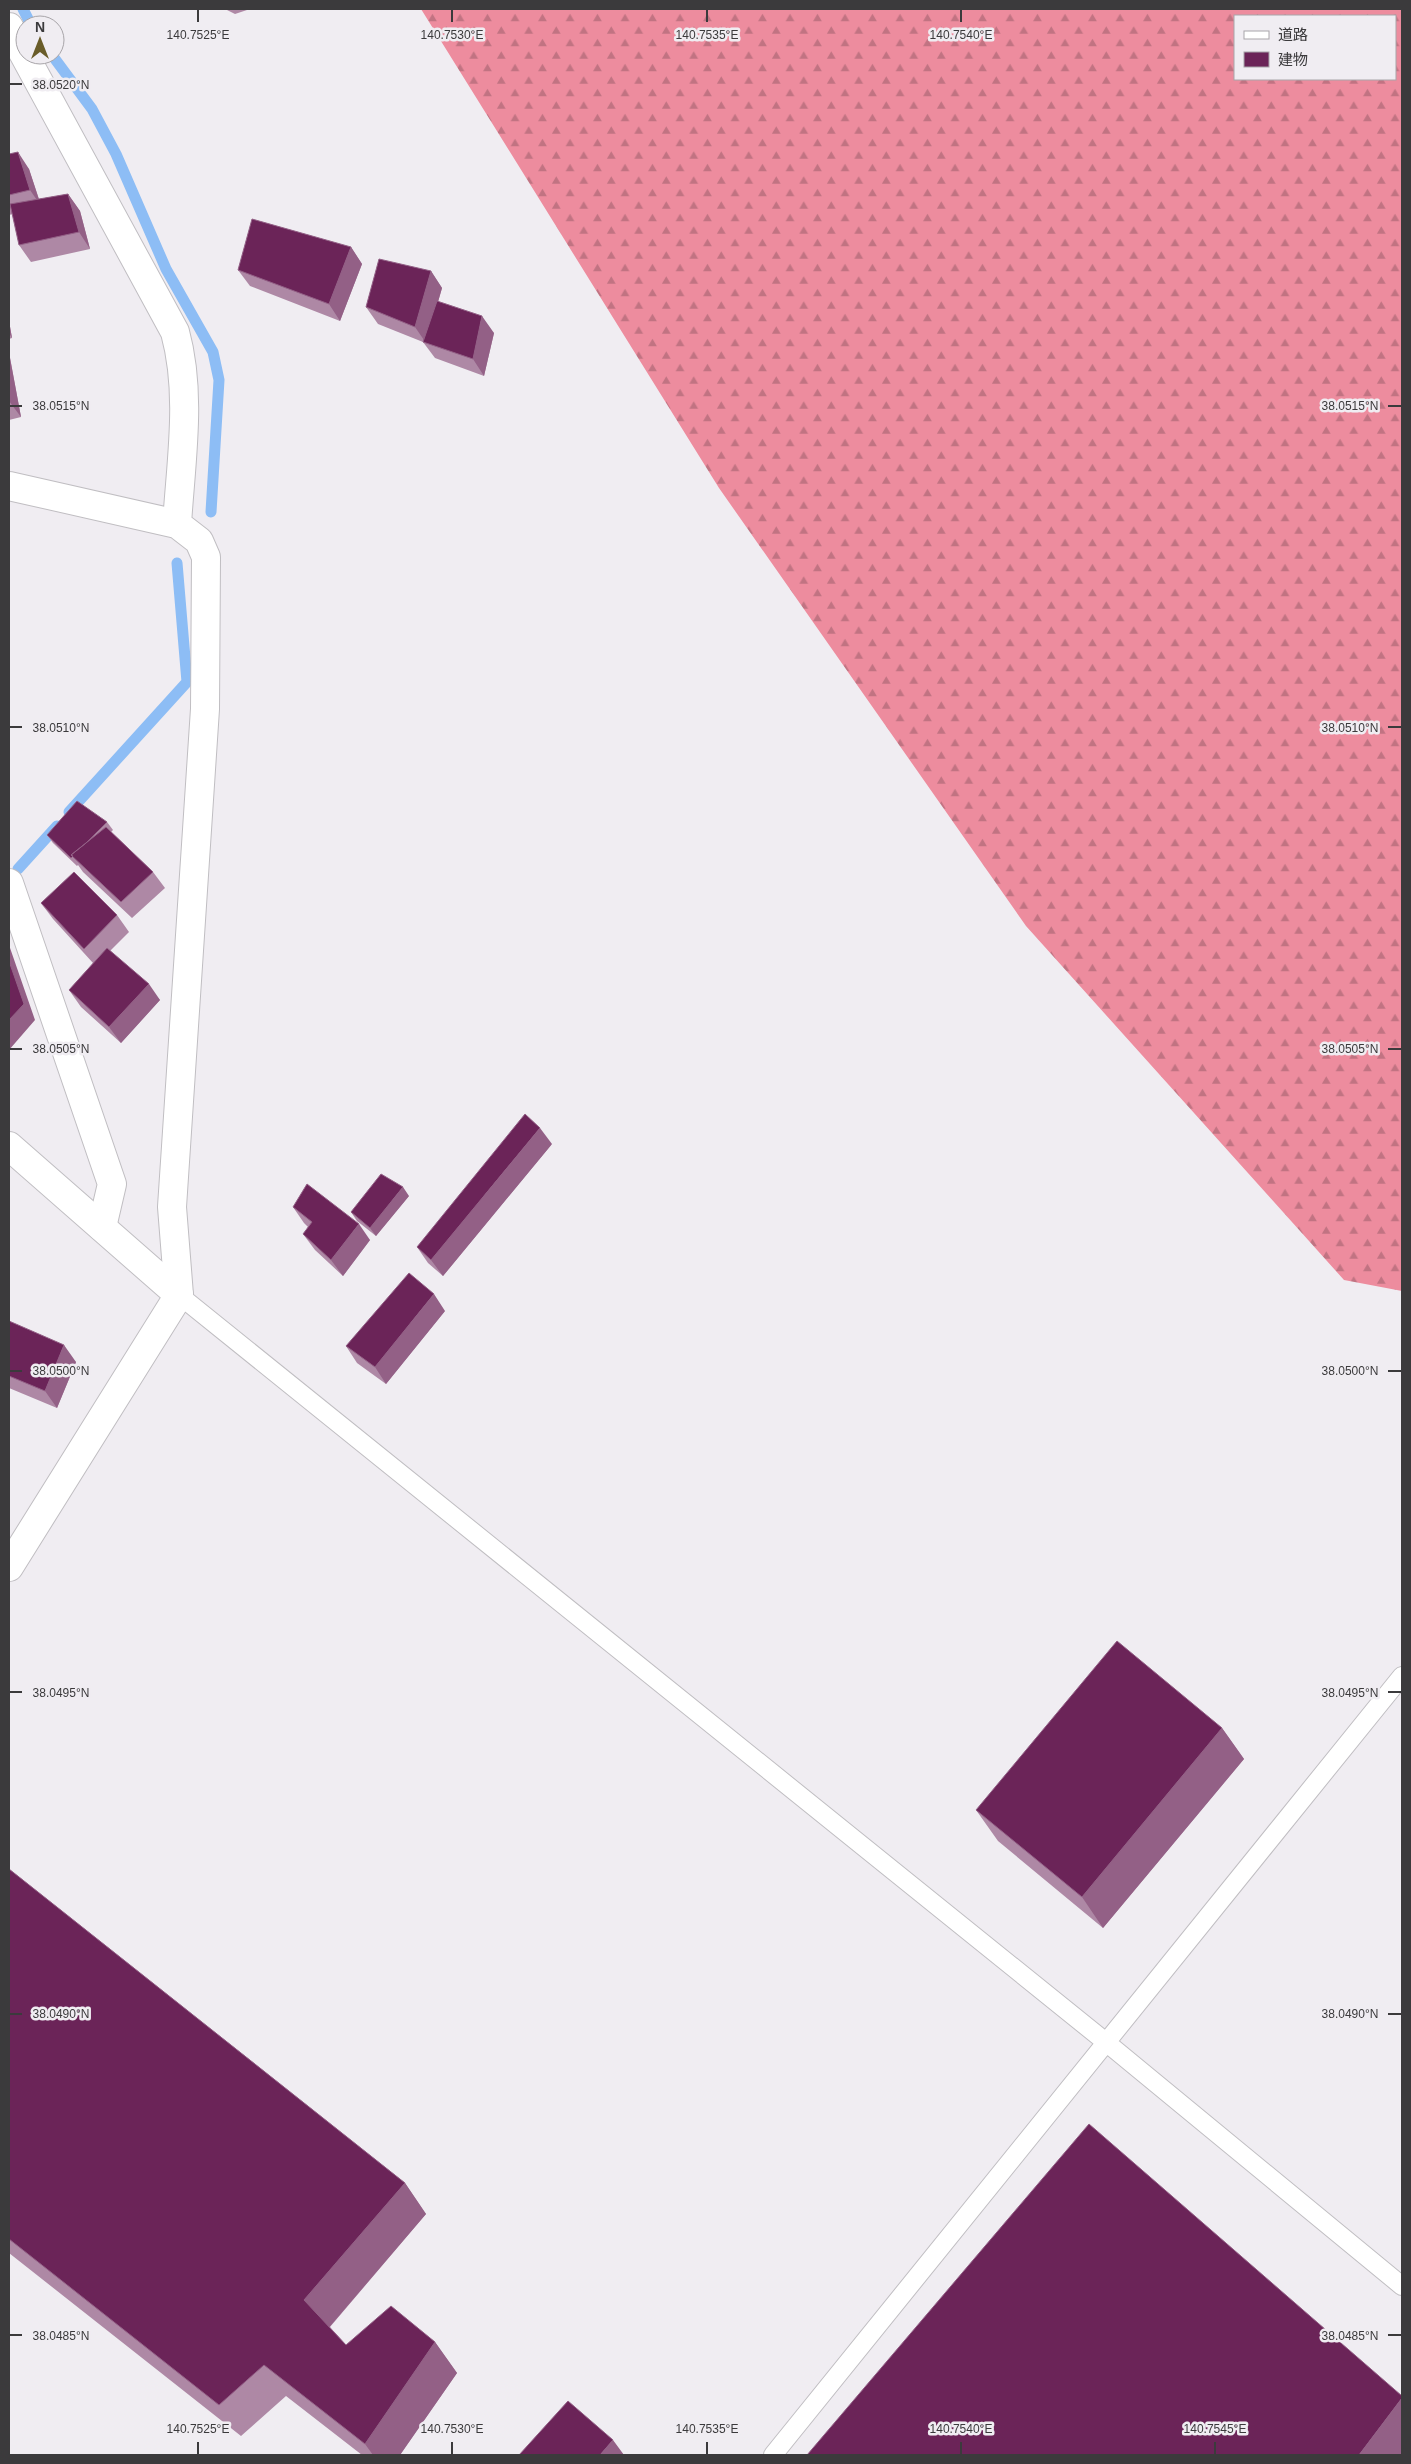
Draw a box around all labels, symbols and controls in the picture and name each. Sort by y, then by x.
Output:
north arrow [15,15,65,65]
legend [1234,15,1396,80]
text: N [35,19,45,35]
text: 道路 [1278,26,1308,43]
text: 140.7525°E [167,28,229,42]
text: 140.7530°E [421,28,483,42]
text: 140.7535°E [676,28,738,42]
text: 140.7540°E [930,28,992,42]
text: 建物 [1278,51,1308,68]
text: 38.0520°N [33,78,89,92]
text: 38.0515°N [33,399,89,413]
text: 38.0515°N [1322,399,1378,413]
text: 38.0510°N [33,721,89,735]
text: 38.0510°N [1322,721,1378,735]
text: 38.0505°N [33,1042,89,1056]
text: 38.0505°N [1322,1042,1378,1056]
text: 38.0500°N [33,1364,89,1378]
text: 38.0500°N [1322,1364,1378,1378]
text: 38.0495°N [33,1686,89,1700]
text: 38.0495°N [1322,1686,1378,1700]
text: 38.0490°N [33,2007,89,2021]
text: 38.0490°N [1322,2007,1378,2021]
text: 38.0485°N [33,2329,89,2343]
text: 38.0485°N [1322,2329,1378,2343]
text: 140.7525°E [167,2422,229,2436]
text: 140.7530°E [421,2422,483,2436]
text: 140.7535°E [676,2422,738,2436]
text: 140.7540°E [930,2422,992,2436]
text: 140.7545°E [1184,2422,1246,2436]

